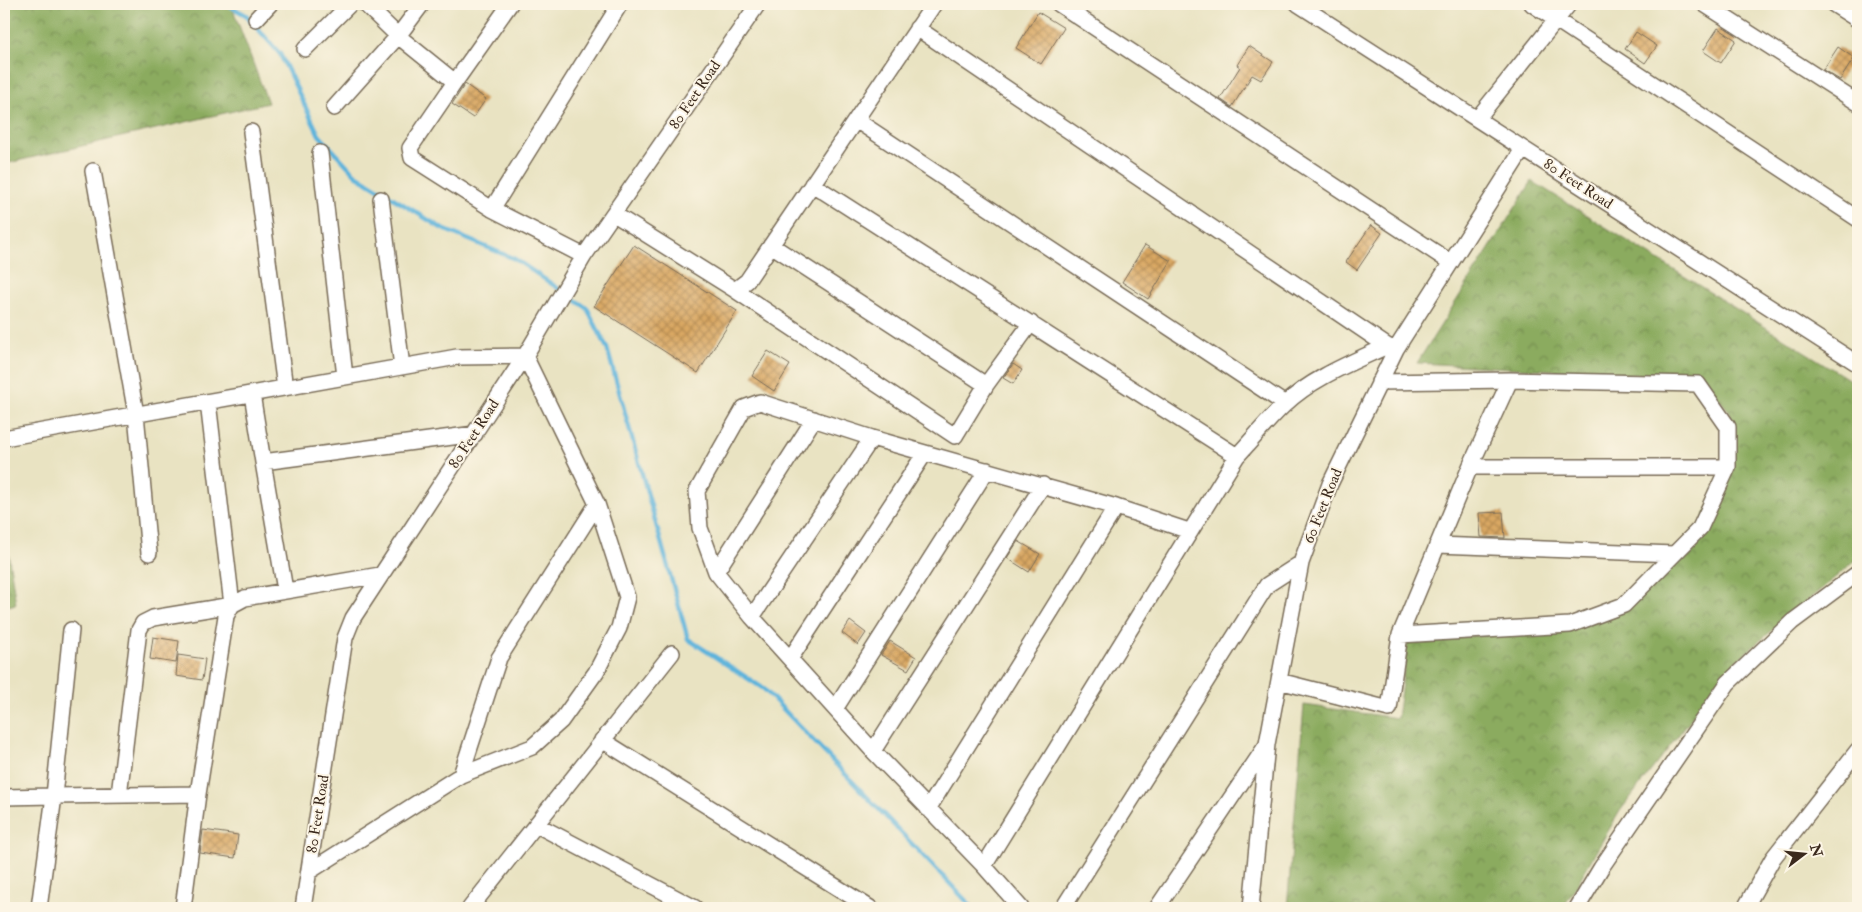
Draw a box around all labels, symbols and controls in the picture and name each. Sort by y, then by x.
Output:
street label: 80 Feet Road [665,56,725,133]
street label: 80 Feet Road [1540,155,1617,214]
street label: 80 Feet Road [445,395,504,472]
street label: 60 Feet Road [1299,465,1347,546]
street label: 80 Feet Road [302,773,334,854]
north arrow [1780,830,1830,880]
text: N [1806,841,1826,859]

